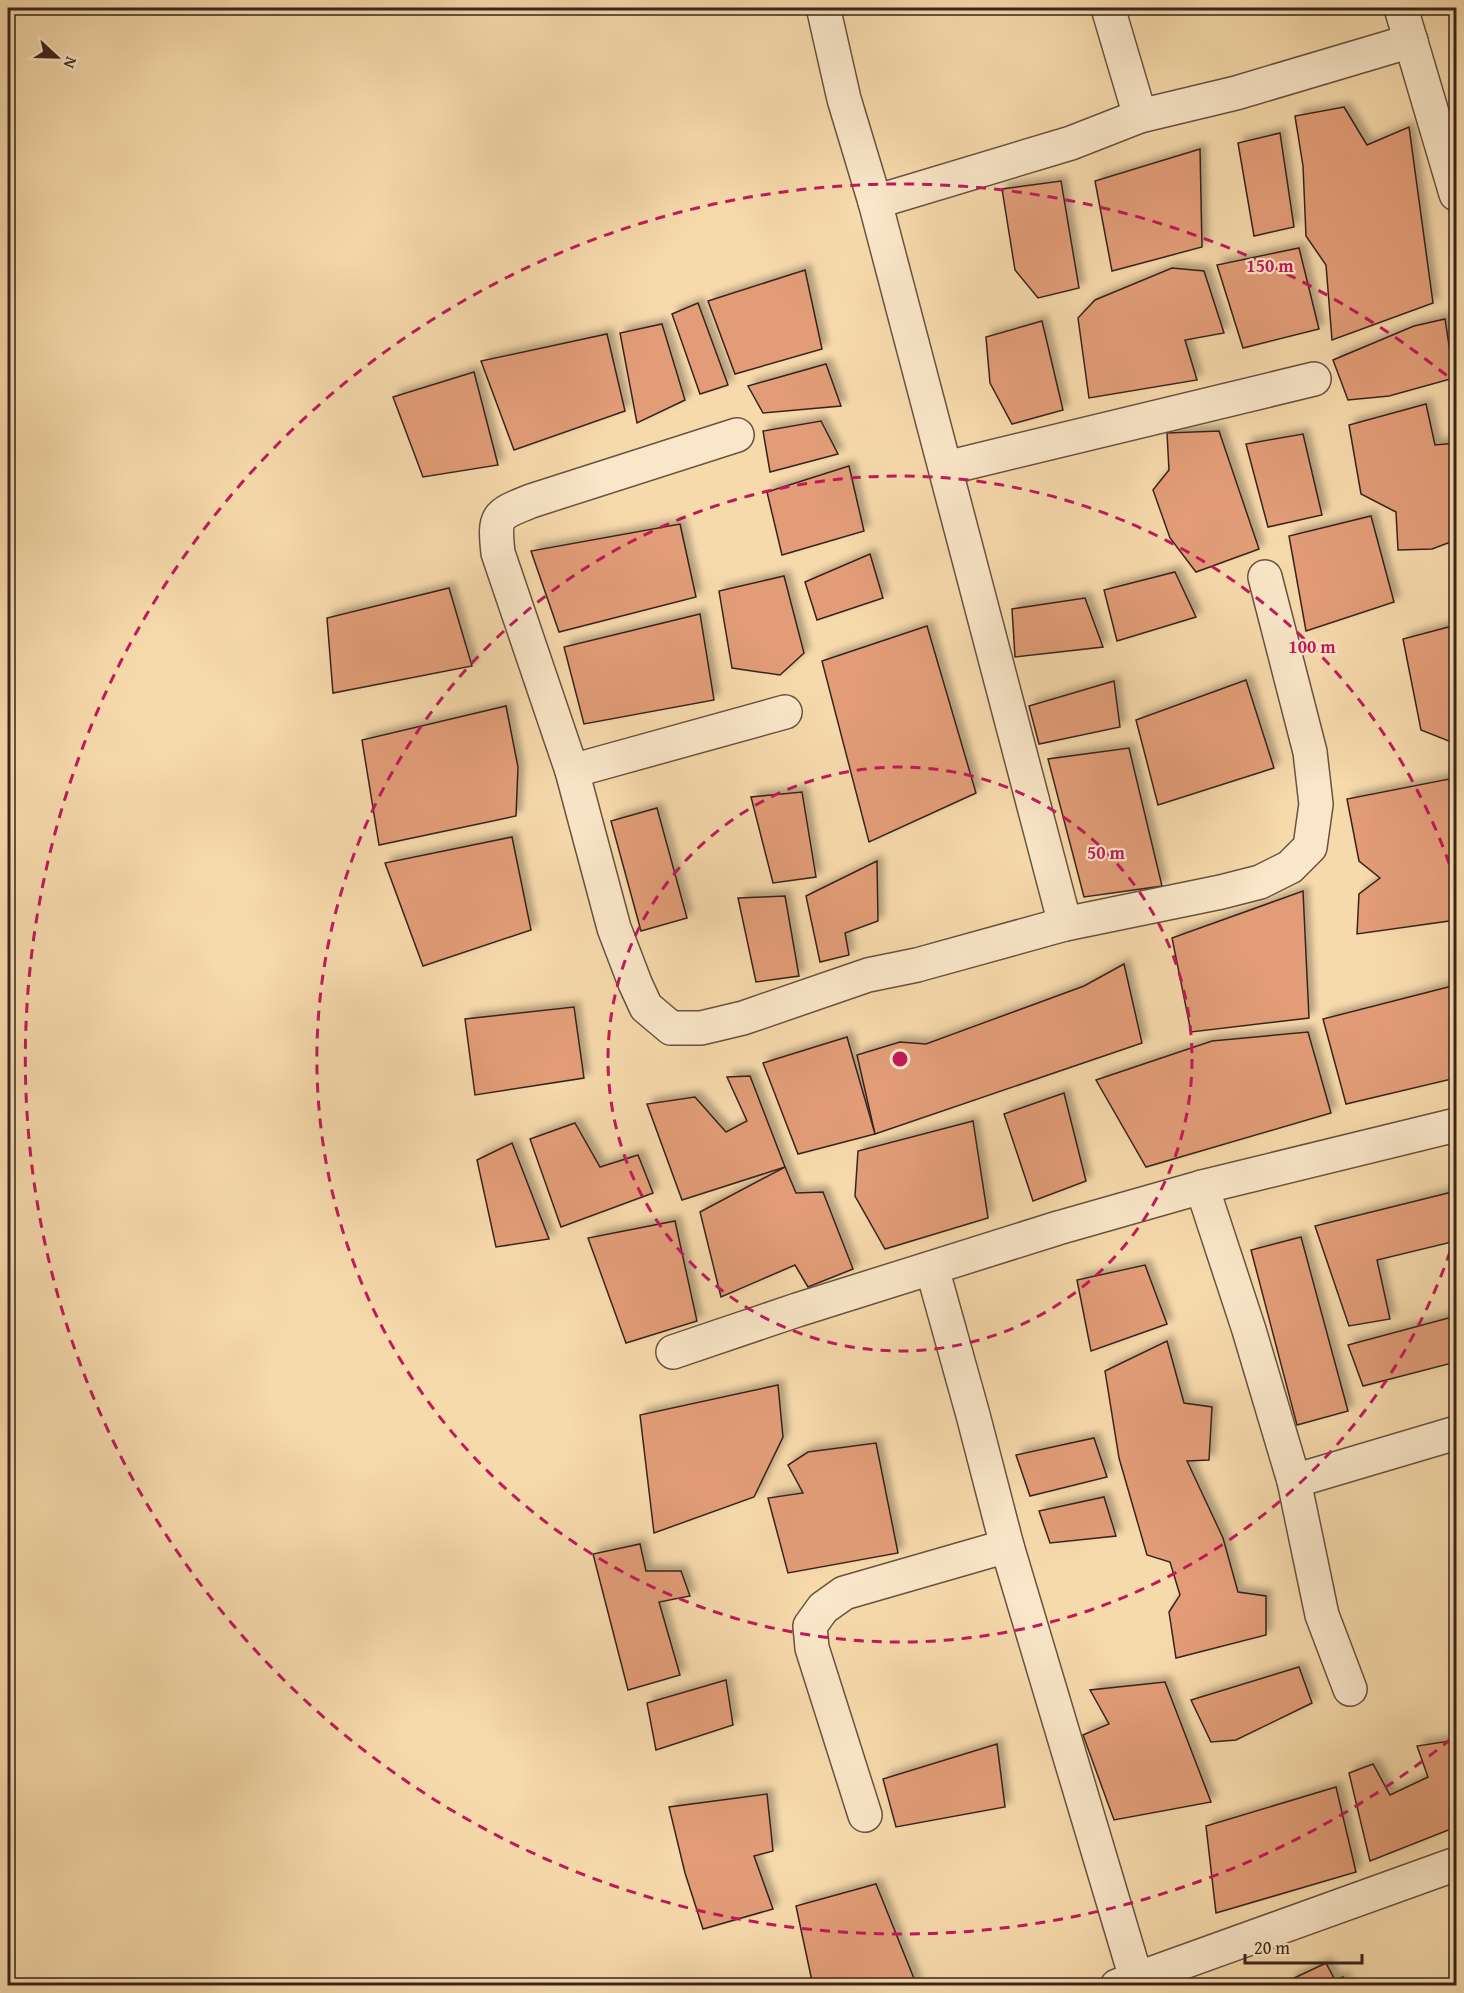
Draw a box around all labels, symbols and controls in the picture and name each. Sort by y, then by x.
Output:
north arrow [27,27,87,87]
text: N [58,53,84,72]
text: 150 m [1246,252,1294,279]
text: 100 m [1288,633,1336,660]
text: 50 m [1087,839,1126,866]
centre of rings [890,1049,910,1069]
scale bar [1245,1927,1362,1965]
text: 20 m [1254,1934,1290,1961]

